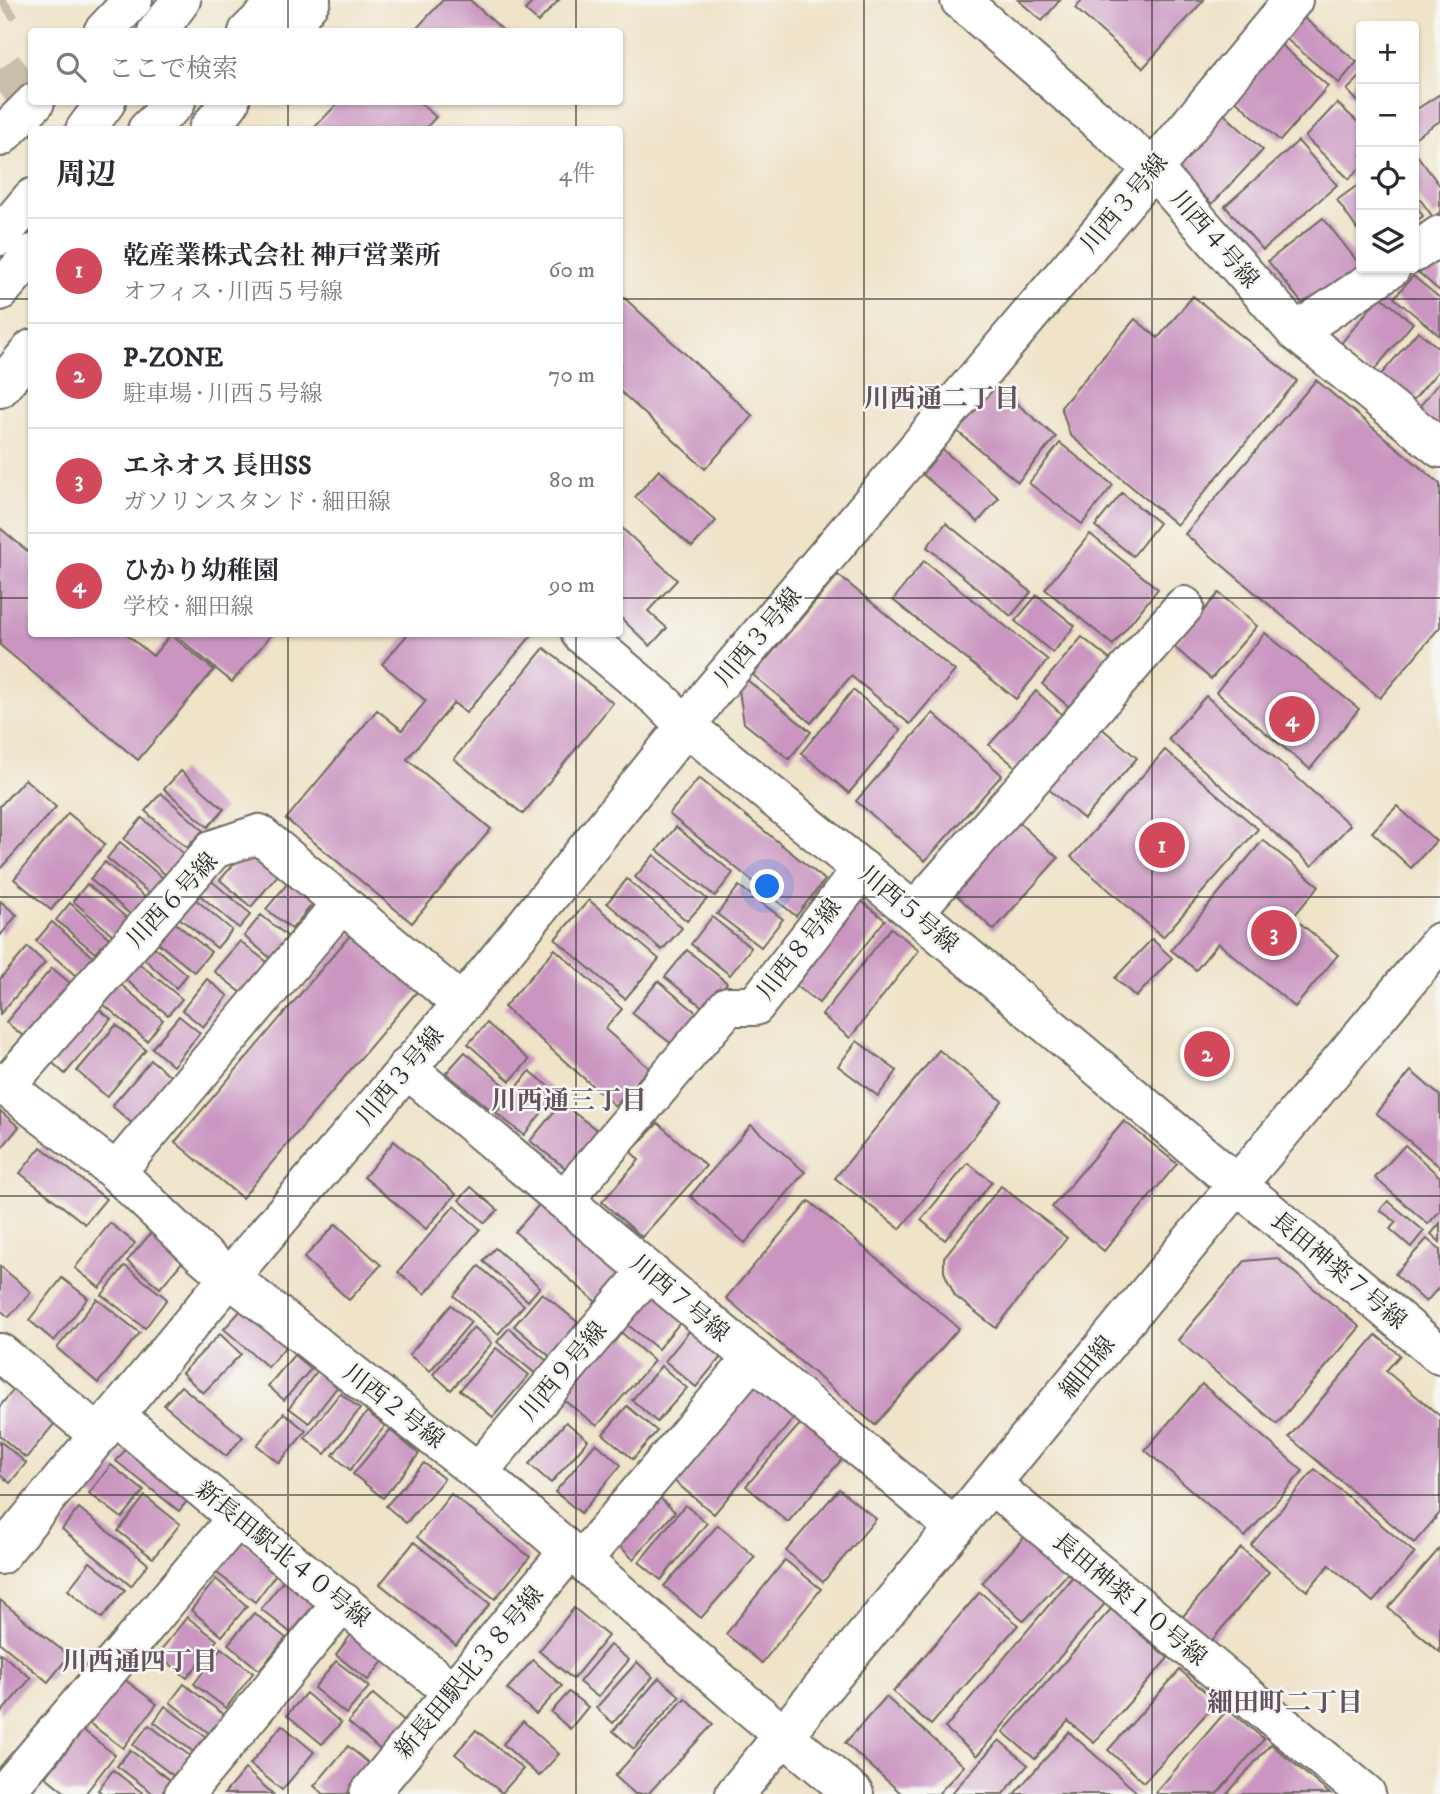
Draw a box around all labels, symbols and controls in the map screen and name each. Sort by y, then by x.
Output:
map controls [1356,21,1419,273]
button: + [1356,21,1419,84]
search box [28,28,623,105]
icon: search [52,48,90,86]
text: ここで検索 [108,53,238,86]
button: − [1356,84,1419,147]
button: locate [1356,147,1419,210]
street label: 川西３号線 [1075,148,1175,259]
text: 周辺 [56,157,116,194]
text: 4件 [559,160,595,189]
street label: 川西４号線 [1164,185,1265,295]
button: layers [1356,210,1419,273]
text: 乾産業株式会社 神戸営業所 [123,240,441,273]
text: 1 [75,256,83,285]
text: 60 m [548,256,595,285]
text: オフィス · 川西５号線 [123,278,343,307]
text: P-ZONE [123,342,223,375]
text: 2 [73,361,85,390]
text: 70 m [548,361,595,390]
text: 駐車場 · 川西５号線 [123,380,322,409]
district label: 川西通二丁目 [864,383,1020,416]
text: エネオス 長田SS [123,450,312,483]
text: 3 [75,466,83,495]
text: 80 m [549,466,595,495]
text: ガソリンスタンド · 細田線 [123,488,391,517]
text: ひかり幼稚園 [123,555,279,588]
text: 4 [72,571,86,600]
text: 90 m [549,571,595,600]
street label: 川西３号線 [709,582,809,693]
text: 学校 · 細田線 [123,593,253,622]
pin: 4 [1269,693,1315,745]
pin: 1 [1139,819,1185,871]
street label: 川西６号線 [121,847,225,955]
street label: 川西５号線 [853,860,964,960]
your location [750,869,784,903]
street label: 川西８号線 [751,893,849,1006]
pin: 3 [1251,907,1297,959]
street label: 川西３号線 [351,1021,451,1132]
pin: 2 [1184,1028,1230,1080]
district label: 川西通三丁目 [491,1085,647,1118]
street label: 長田神楽７号線 [1264,1205,1412,1336]
street label: 川西７号線 [624,1249,735,1349]
street label: 川西９号線 [514,1316,614,1427]
street label: 細田線 [1053,1330,1122,1405]
street label: 川西２号線 [337,1358,450,1456]
street label: 新長田駅北４０号線 [189,1475,376,1634]
street label: 長田神楽１０号線 [1046,1527,1213,1673]
street label: 新長田駅北３８号線 [389,1580,551,1765]
district label: 川西通四丁目 [62,1646,218,1679]
district label: 細田町二丁目 [1207,1687,1363,1720]

